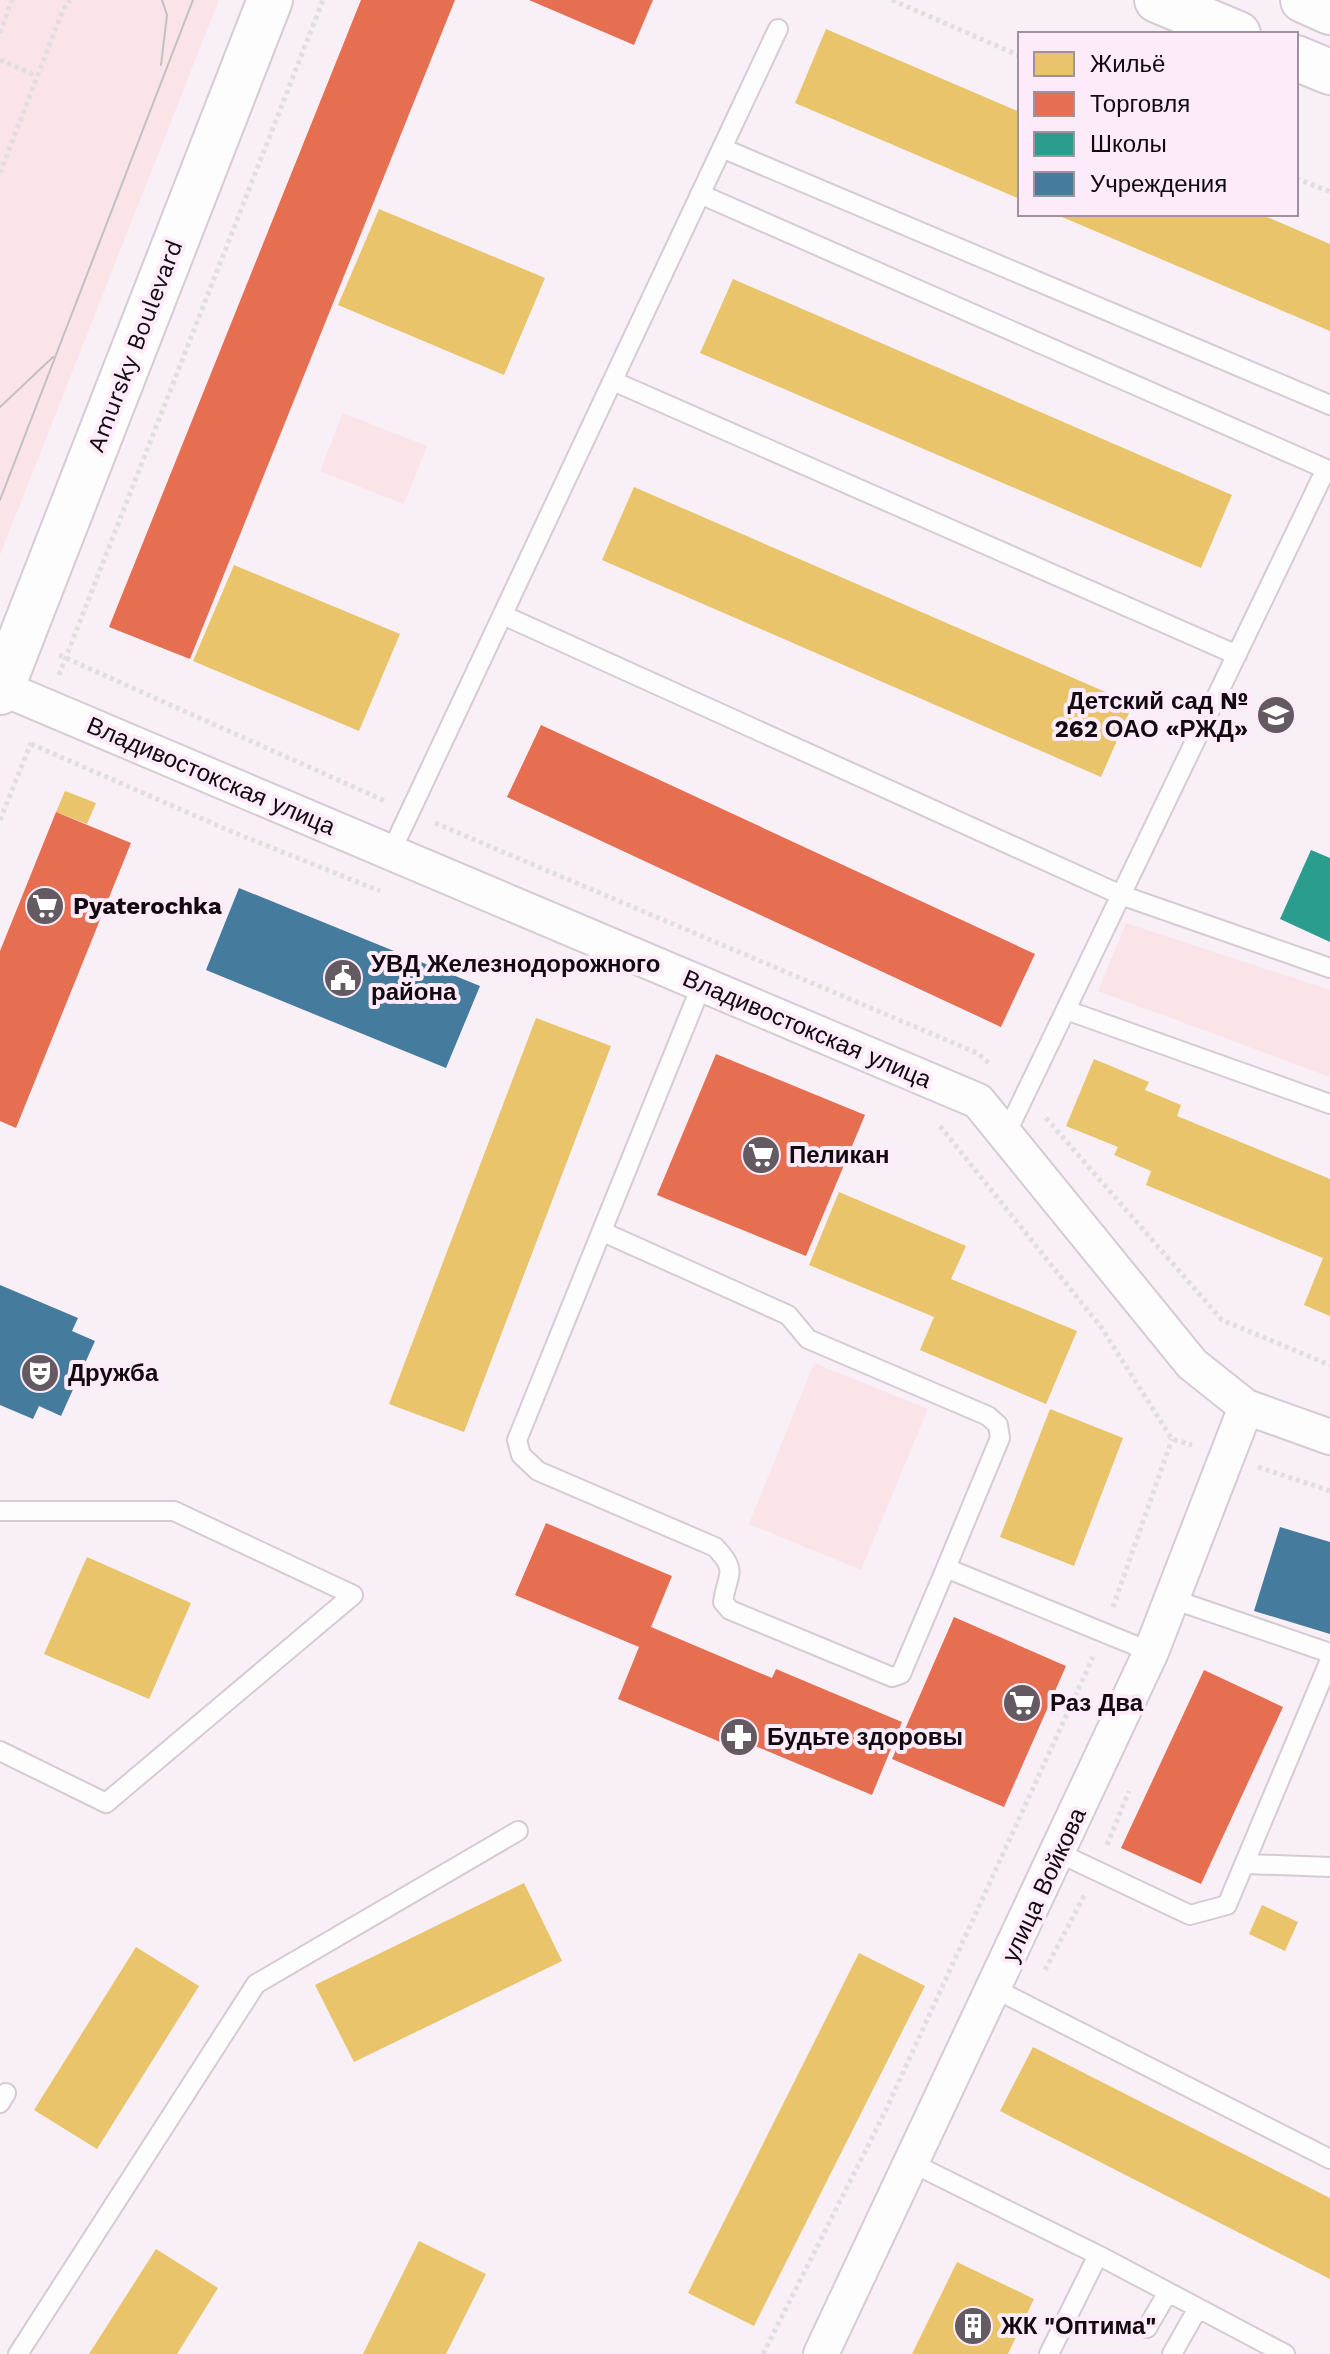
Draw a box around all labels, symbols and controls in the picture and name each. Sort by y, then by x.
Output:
legend [1018,32,1298,216]
text: Жильё [1090,50,1165,78]
text: Торговля [1090,90,1190,118]
text: Школы [1090,130,1167,158]
text: Учреждения [1090,170,1227,198]
street label: Amursky Boulevard [82,236,188,456]
place label: Детский сад № 262 ОАО «РЖД» [1055,687,1248,743]
school or university icon: Детский сад № 262 ОАО «РЖД» [1255,694,1297,736]
street label: Владивостокская улица [83,711,340,841]
supermarket icon: Pyaterochka [24,885,66,927]
place label: Pyaterochka [73,892,222,920]
place label: УВД Железнодорожного района [371,950,660,1006]
public building icon: УВД Железнодорожного района [322,957,364,999]
street label: Владивостокская улица [679,964,936,1094]
supermarket icon: Пеликан [740,1134,782,1176]
place label: Пеликан [789,1141,889,1169]
theatre icon: Дружба [19,1352,61,1394]
place label: Дружба [68,1359,159,1387]
supermarket icon: Раз Два [1001,1682,1043,1724]
place label: Раз Два [1050,1689,1144,1717]
pharmacy icon: Будьте здоровы [718,1716,760,1758]
place label: Будьте здоровы [767,1723,963,1751]
street label: улица Войкова [996,1803,1092,1967]
building icon: ЖК "Оптима" [952,2305,994,2347]
place label: ЖК "Оптима" [1000,2312,1156,2340]

